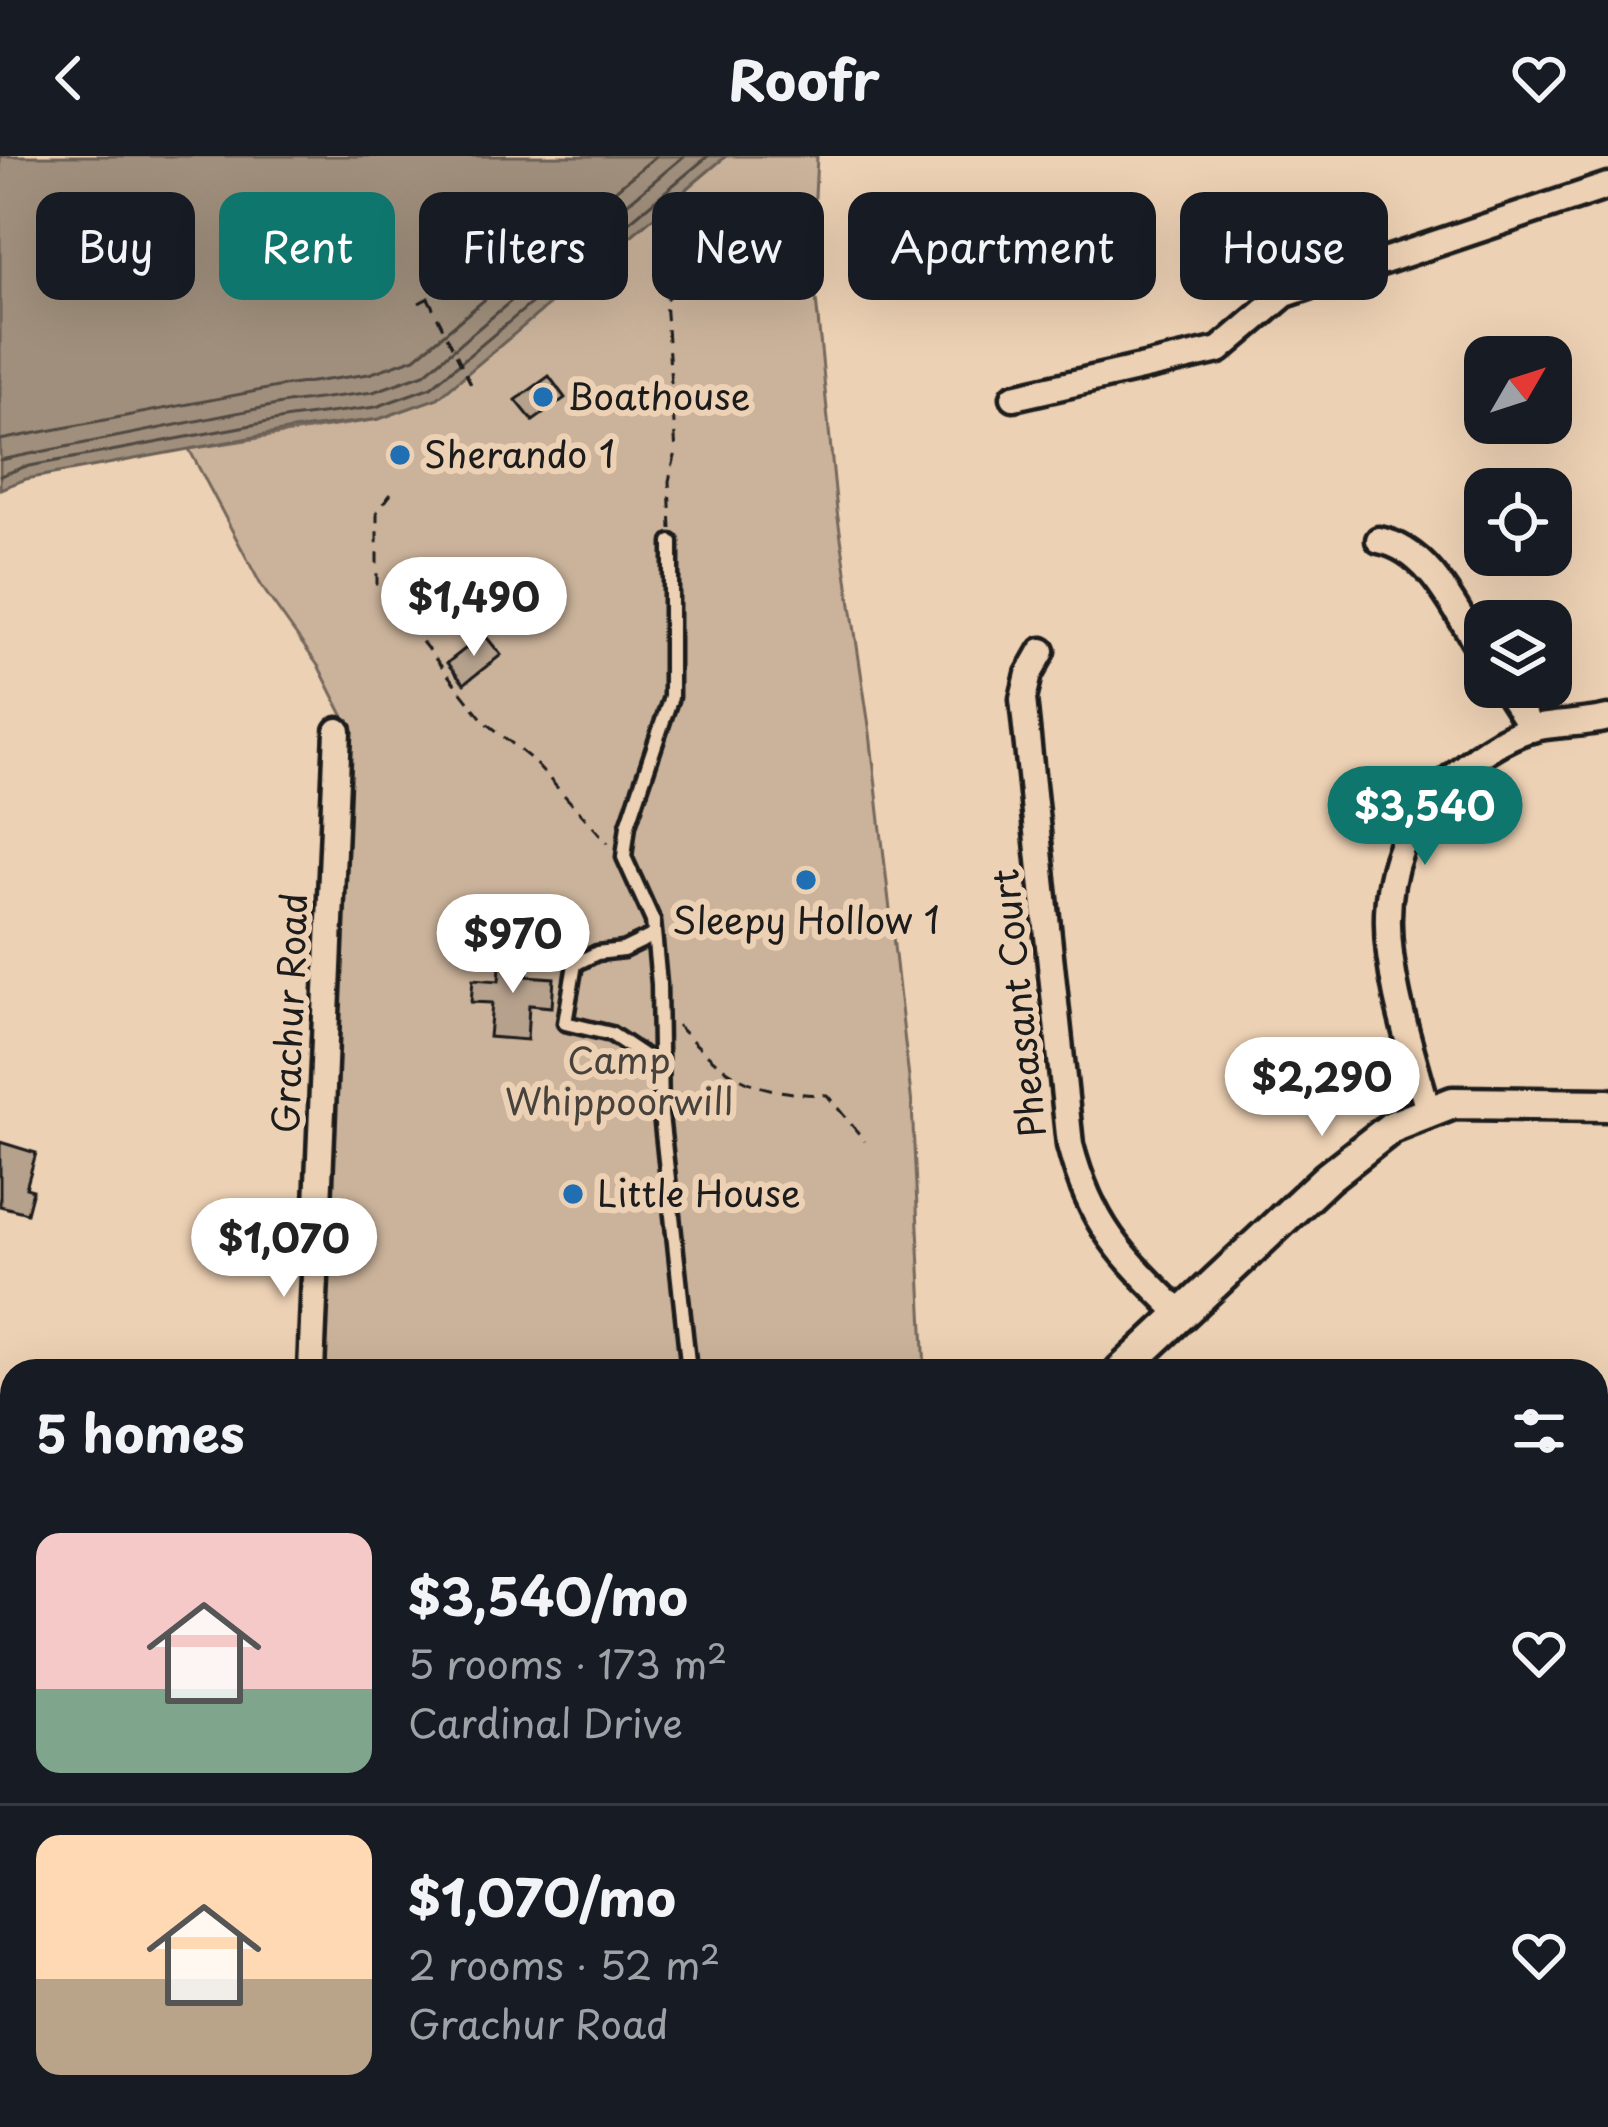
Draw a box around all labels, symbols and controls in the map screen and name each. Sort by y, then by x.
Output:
text: Roofr [728,38,880,119]
icon: back [36,45,102,111]
icon: heart [1506,45,1572,111]
chip: Buy [36,192,195,300]
chip: Rent [219,192,395,300]
chip: Filters [419,192,628,300]
chip: New [652,192,824,300]
chip: Apartment [848,192,1156,300]
chip: House [1180,192,1388,300]
north arrow [1464,336,1572,444]
map controls [1464,336,1572,708]
place label: Boathouse [567,368,750,422]
marker: Boathouse [530,384,556,410]
place label: Sherando 1 [424,426,615,480]
marker: Sherando 1 [387,442,413,468]
button: locate [1464,468,1572,576]
pin: $1,490 [376,557,572,659]
text: $1,490 [408,566,540,625]
button: layers [1464,600,1572,708]
pin: $3,540 [1327,766,1523,868]
text: $3,540 [1355,775,1495,834]
street label: Pheasant Court [976,866,1058,1140]
marker: Sleepy Hollow 1 [793,867,819,893]
street label: Grachur Road [257,892,319,1134]
place label: Sleepy Hollow 1 [672,892,940,946]
pin: $970 [442,894,584,996]
text: $970 [464,903,562,962]
park label: Camp Whippoorwill [505,1032,733,1127]
pin: $2,290 [1224,1037,1420,1139]
text: $2,290 [1252,1046,1392,1105]
place label: Little House [597,1165,801,1219]
marker: Little House [560,1181,586,1207]
pin: $1,070 [186,1198,382,1300]
text: $1,070 [218,1207,350,1266]
text: 5 homes [36,1393,245,1470]
icon: filters [1506,1398,1572,1464]
text: $3,540/mo [408,1556,688,1633]
icon: home [132,1581,276,1725]
icon: heart [1506,1620,1572,1686]
text: 5 rooms · 173 m² [408,1633,727,1692]
text: Cardinal Drive [408,1692,683,1751]
text: $1,070/mo [408,1857,676,1934]
icon: home [132,1883,276,2027]
icon: heart [1506,1922,1572,1988]
text: 2 rooms · 52 m² [408,1934,720,1993]
text: Grachur Road [408,1993,669,2052]

